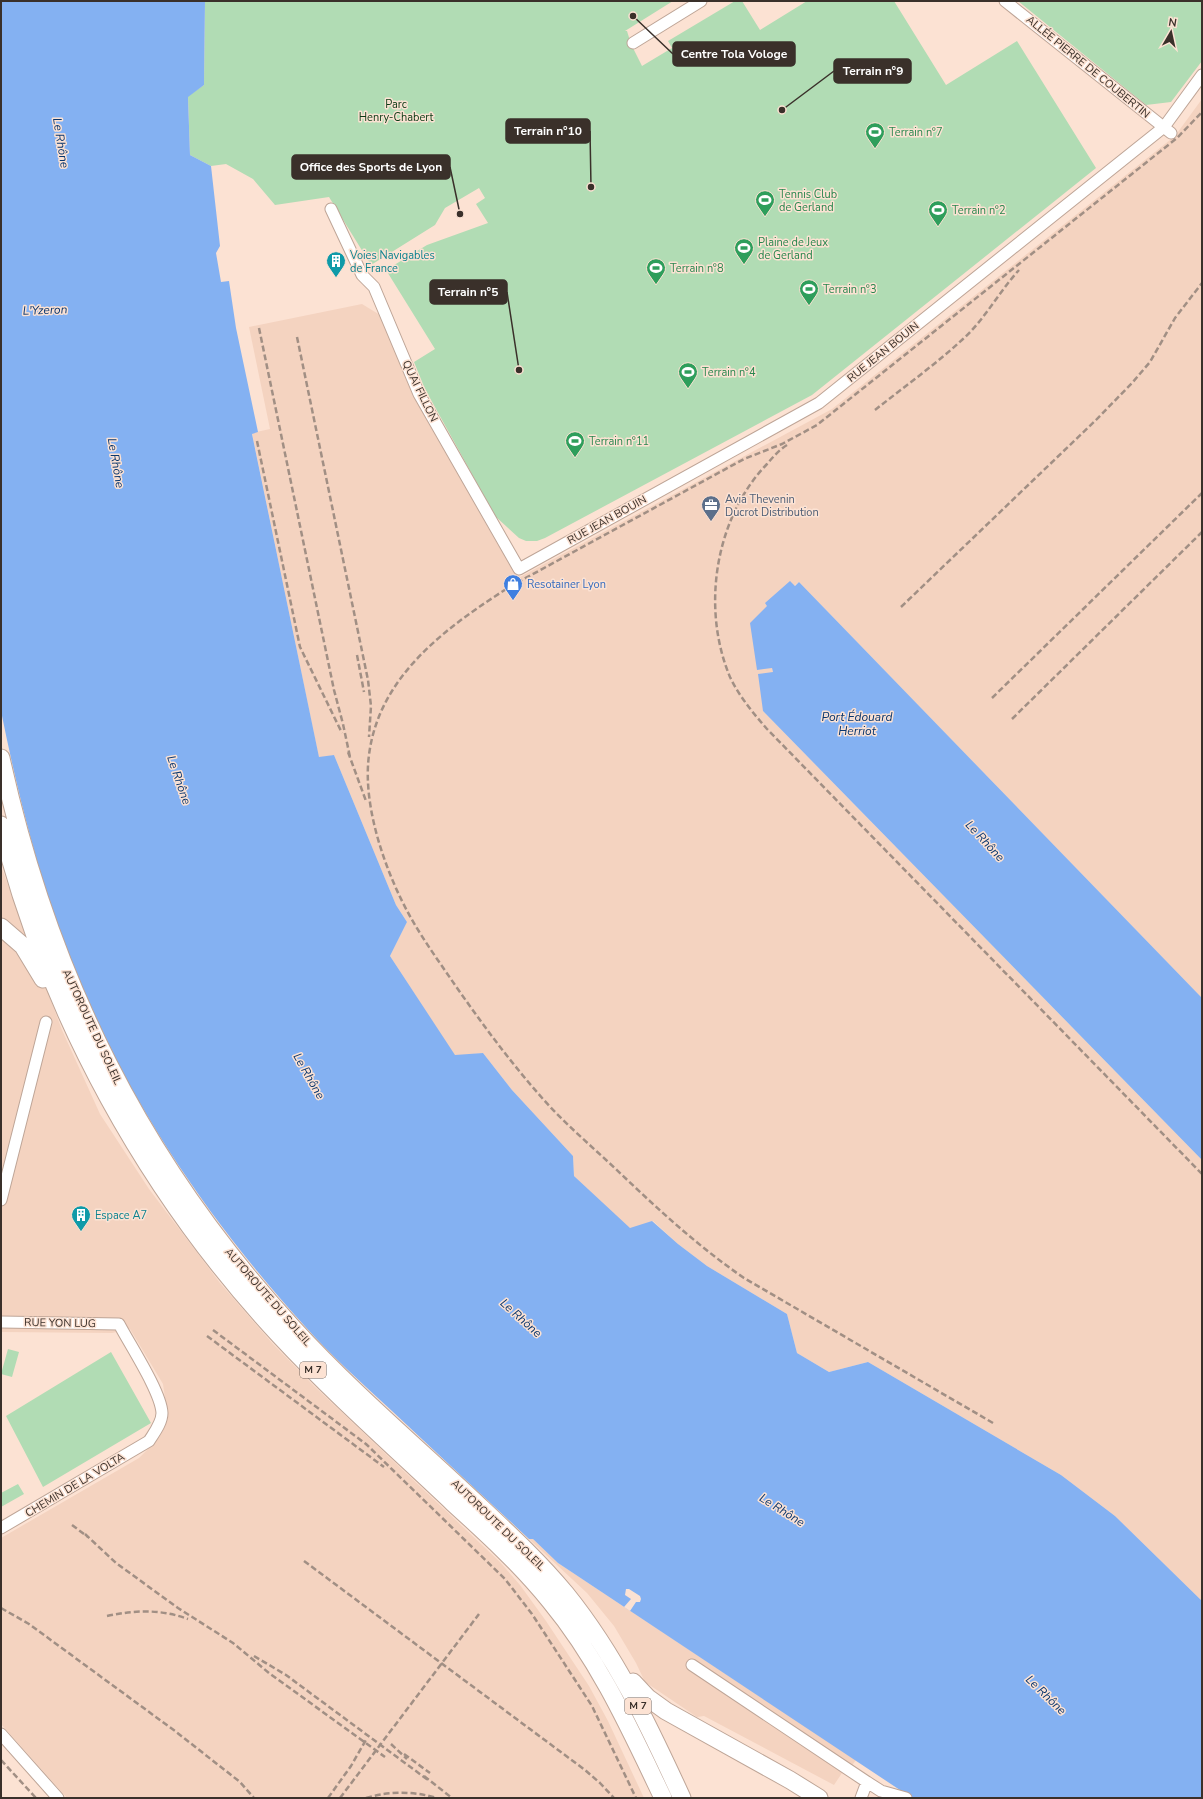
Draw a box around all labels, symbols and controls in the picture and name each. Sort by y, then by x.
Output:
street label: ALLÉE PIERRE DE COUBERTIN [1023,12,1154,122]
north arrow [1151,12,1191,52]
text: N [1167,15,1178,31]
callout: Centre Tola Vologe [673,42,795,66]
text: Centre Tola Vologe [681,46,788,62]
callout: Terrain n°9 [834,59,911,83]
text: Terrain n°9 [843,63,903,79]
park label: Parc Henry-Chabert [359,97,433,125]
water label: Le Rhône [49,117,73,170]
callout: Terrain n°10 [506,119,590,143]
sports icon: Terrain n°7 [864,121,886,149]
text: Terrain n°10 [514,123,582,139]
place label: Terrain n°7 [889,125,943,140]
callout: Office des Sports de Lyon [292,155,450,179]
text: Office des Sports de Lyon [300,159,442,175]
place label: Tennis Club de Gerland [779,187,837,215]
sports icon: Tennis Club de Gerland [754,189,776,217]
sports icon: Terrain n°2 [927,199,949,227]
place label: Terrain n°2 [952,203,1006,218]
place label: Plaine de Jeux de Gerland [758,235,828,263]
sports icon: Plaine de Jeux de Gerland [733,237,755,265]
place label: Voies Navigables de France [349,248,435,276]
building icon: Voies Navigables de France [325,250,347,278]
sports icon: Terrain n°8 [645,257,667,285]
place label: Terrain n°8 [670,261,724,276]
sports icon: Terrain n°3 [798,278,820,306]
callout: Terrain n°5 [430,280,507,304]
place label: Terrain n°3 [823,282,877,297]
text: Terrain n°5 [438,284,498,300]
water label: L'Yzeron [22,301,68,319]
street label: RUE JEAN BOUIN [844,318,922,386]
street label: QUAI FILLON [399,358,441,424]
sports icon: Terrain n°4 [677,361,699,389]
place label: Terrain n°4 [702,365,756,380]
sports icon: Terrain n°11 [564,430,586,458]
place label: Terrain n°11 [589,434,649,449]
water label: Le Rhône [104,437,128,490]
street label: RUE JEAN BOUIN [565,492,649,548]
place label: Avia Thevenin Ducrot Distribution [725,492,819,520]
office icon: Avia Thevenin Ducrot Distribution [700,494,722,522]
shop icon: Resotainer Lyon [502,573,524,601]
place label: Resotainer Lyon [527,577,606,592]
water label: Port Édouard Herriot [822,709,892,739]
water label: Le Rhône [163,753,195,807]
water label: Le Rhône [962,817,1009,865]
street label: AUTOROUTE DU SOLEIL [59,967,125,1087]
water label: Le Rhône [289,1050,329,1102]
building icon: Espace A7 [70,1204,92,1232]
place label: Espace A7 [95,1208,147,1223]
street label: AUTOROUTE DU SOLEIL [221,1245,315,1349]
water label: Le Rhône [497,1295,546,1341]
street label: RUE YON LUG [24,1315,96,1331]
road number: M 7 [300,1362,326,1378]
street label: CHEMIN DE LA VOLTA [22,1449,128,1521]
street label: AUTOROUTE DU SOLEIL [448,1476,548,1574]
water label: Le Rhône [756,1490,808,1531]
water label: Le Rhône [1022,1672,1070,1719]
road number: M 7 [625,1698,651,1714]

